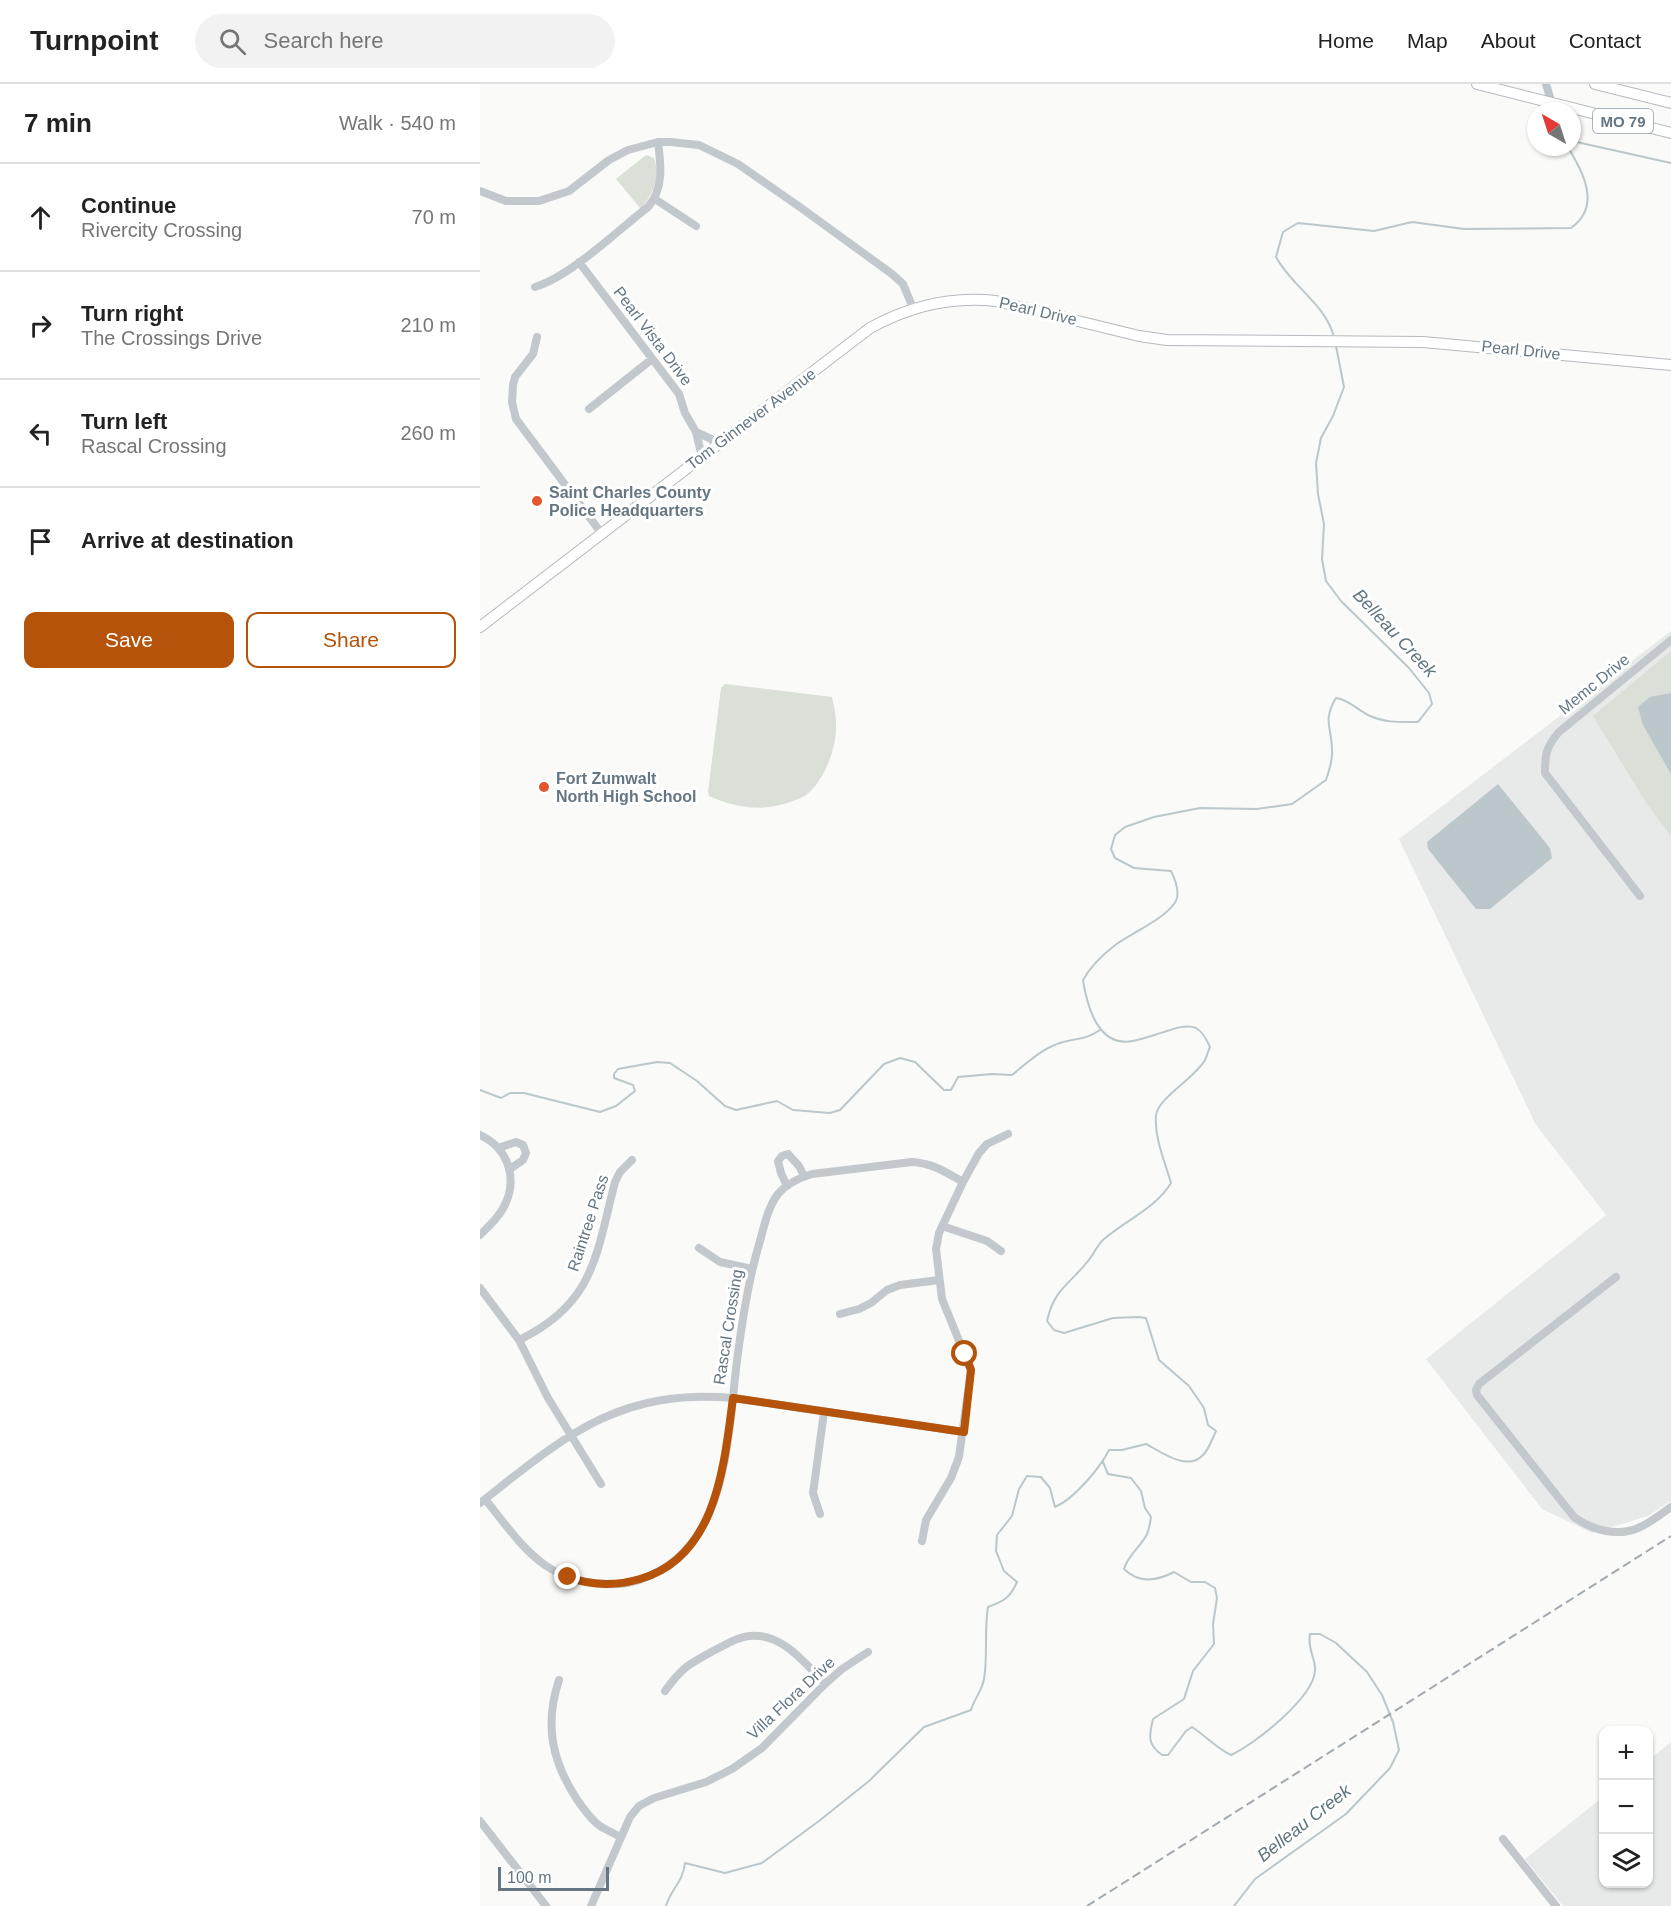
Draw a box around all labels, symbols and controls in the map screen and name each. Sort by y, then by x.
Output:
search box [195,14,615,68]
text: Turnpoint [30,25,159,56]
icon: search [216,25,249,58]
text: Search here [264,28,383,53]
text: Home [1318,29,1374,52]
text: Map [1407,29,1448,52]
text: About [1481,29,1536,52]
text: Contact [1569,29,1641,52]
north arrow [1527,102,1581,156]
text: 7 min [24,108,92,138]
road number: MO 79 [1593,109,1653,133]
text: Walk · 540 m [339,112,456,134]
text: Continue [81,193,176,218]
icon: ahead [24,201,57,234]
text: 70 m [412,206,456,228]
text: Rivercity Crossing [81,219,242,241]
street label: Pearl Vista Drive [610,283,696,389]
street label: Pearl Drive [998,294,1079,328]
text: Turn right [81,301,183,326]
icon: right [24,309,57,342]
text: 210 m [400,314,456,336]
text: The Crossings Drive [81,327,262,349]
street label: Pearl Drive [1481,337,1561,363]
street label: Tom Ginnever Avenue [683,365,819,473]
text: Turn left [81,409,167,434]
icon: left [24,417,57,450]
text: 260 m [400,422,456,444]
text: Rascal Crossing [81,435,227,457]
place label: Saint Charles County Police Headquarters [549,484,711,519]
marker: Saint Charles County Police Headquarters [530,494,544,508]
icon: arrive [24,525,57,558]
text: Arrive at destination [81,528,294,553]
water label: Belleau Creek [1349,585,1442,682]
button: Save [24,612,234,668]
button: Share [246,612,456,668]
street label: Memc Drive [1555,650,1633,717]
place label: Fort Zumwalt North High School [556,770,696,805]
marker: Fort Zumwalt North High School [537,780,551,794]
street label: Raintree Pass [564,1173,612,1273]
street label: Rascal Crossing [710,1268,746,1386]
route start [951,1340,977,1366]
route end [554,1563,580,1589]
street label: Villa Flora Drive [744,1653,838,1743]
map controls [1599,1726,1653,1888]
button: + [1599,1726,1653,1780]
water label: Belleau Creek [1253,1780,1355,1866]
button: − [1599,1780,1653,1834]
button: layers [1599,1834,1653,1888]
scale bar [498,1864,609,1892]
text: 100 m [507,1869,551,1886]

